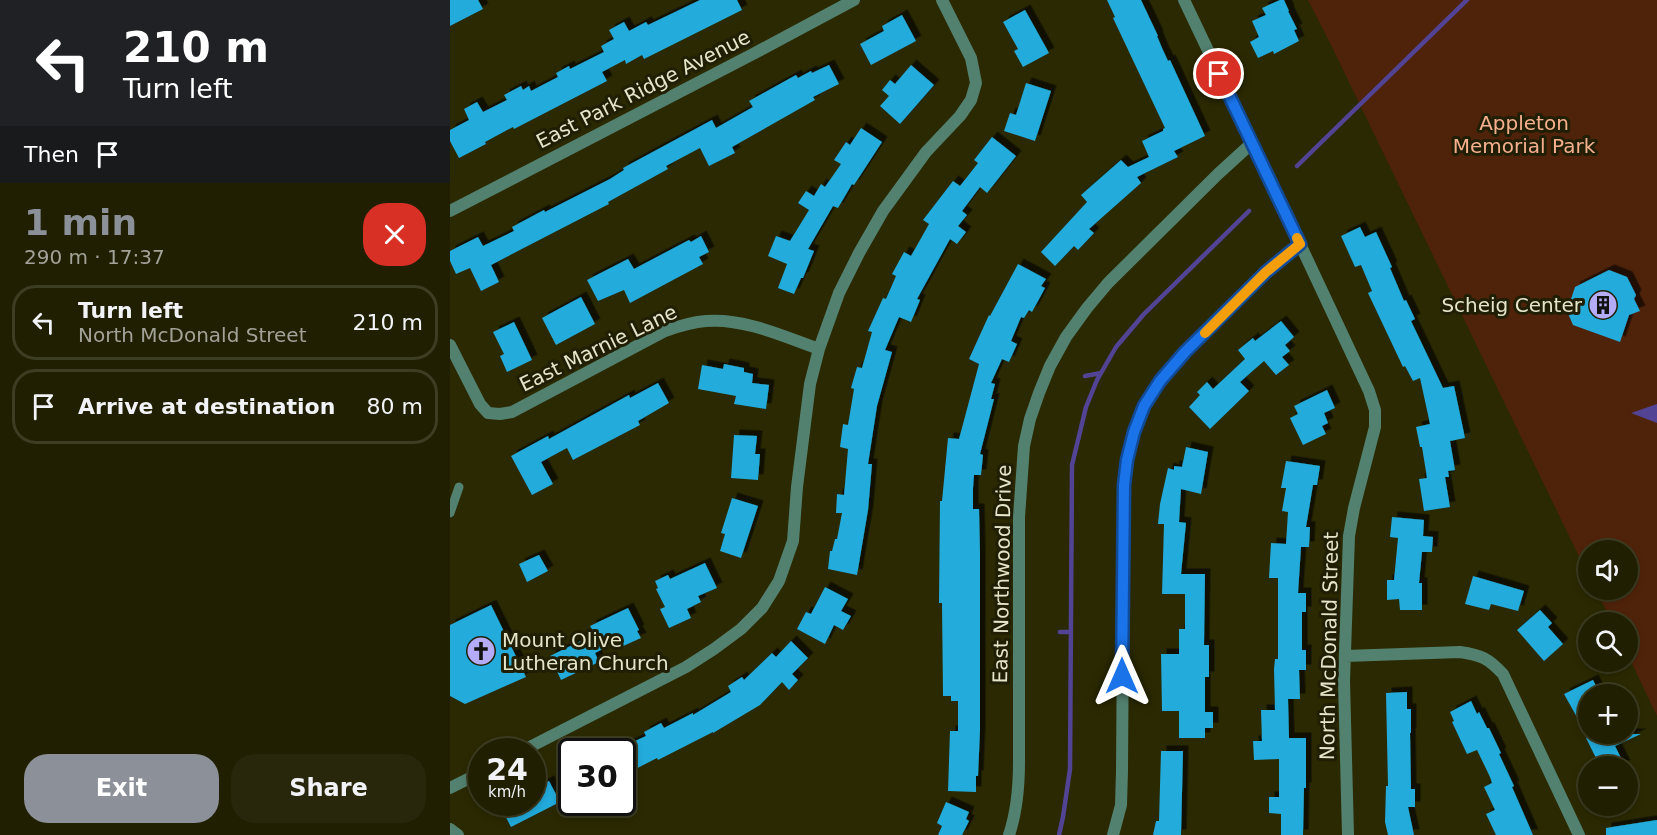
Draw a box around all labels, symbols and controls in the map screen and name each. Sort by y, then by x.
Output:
text: 210 m [123,23,269,72]
icon: left [24,24,102,102]
street label: East Park Ridge Avenue [532,25,754,153]
pin [1193,48,1244,99]
icon: arrive [1202,57,1235,90]
text: Turn left [123,73,233,104]
park label: Appleton Memorial Park [1453,111,1596,158]
icon: arrive [91,138,124,171]
text: Then [24,142,79,167]
text: 1 min [24,202,137,243]
button: close [363,203,426,266]
text: 290 m · 17:37 [24,245,165,269]
building icon: Scheig Center [1587,289,1619,321]
place label: Scheig Center [1441,293,1583,317]
text: Turn left [78,298,183,323]
street label: East Marnie Lane [515,299,681,397]
icon: left [27,306,60,339]
text: 210 m [353,310,423,335]
text: North McDonald Street [78,323,307,347]
icon: arrive [27,390,60,423]
text: Arrive at destination [78,394,335,419]
text: 80 m [367,394,423,419]
street label: East Northwood Drive [988,464,1016,684]
street label: North McDonald Street [1315,531,1343,760]
map controls [1578,540,1638,816]
button: sound [1578,540,1638,600]
button: search [1578,612,1638,672]
place label: Mount Olive Lutheran Church [502,628,669,675]
church icon: Mount Olive Lutheran Church [465,635,497,667]
position arrow [1090,644,1154,708]
button: + [1578,684,1638,744]
speed limit sign: 30 [558,738,636,816]
text: 24 [486,752,528,787]
button: Exit [24,754,219,823]
button: Share [231,754,426,823]
button: − [1578,756,1638,816]
text: km/h [488,783,526,801]

